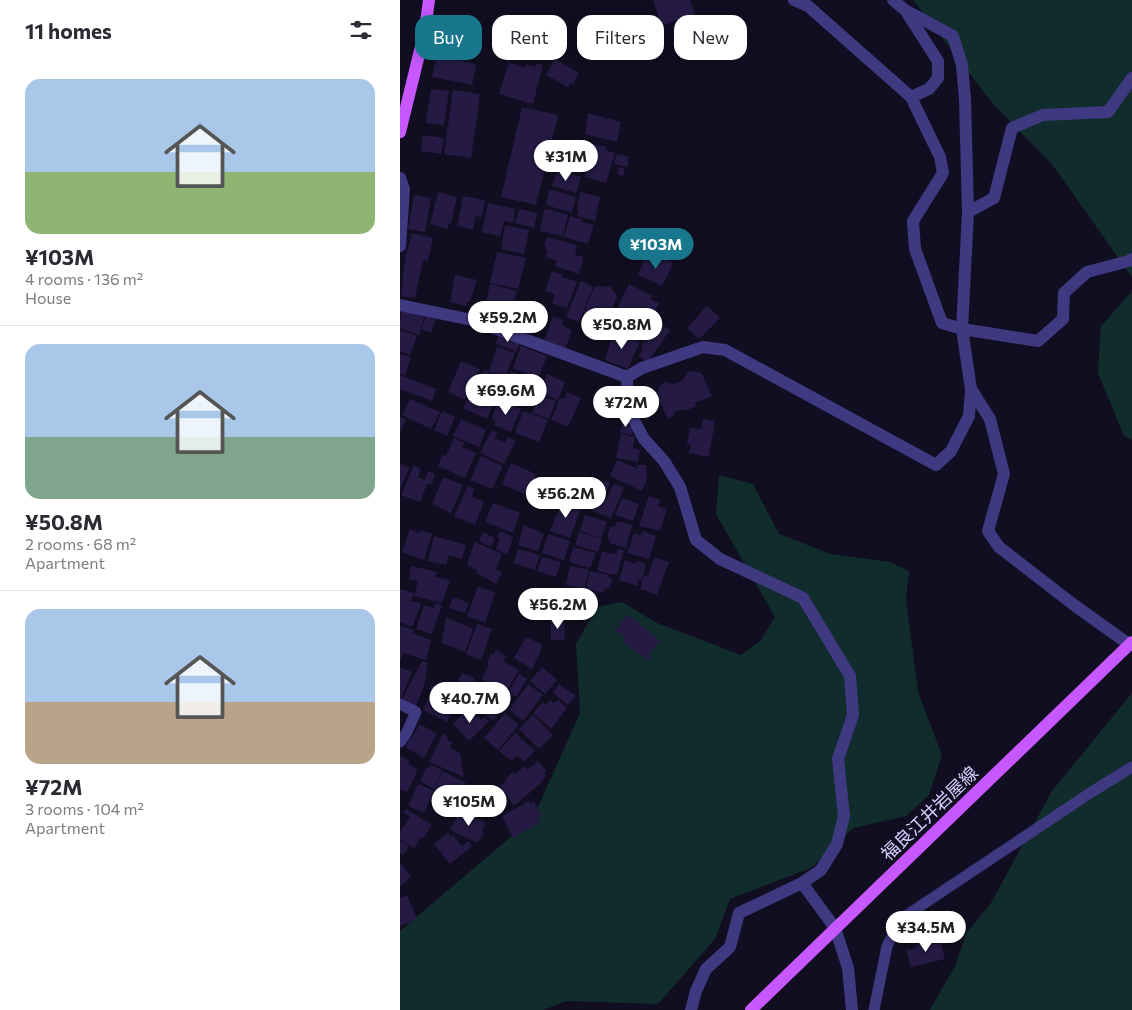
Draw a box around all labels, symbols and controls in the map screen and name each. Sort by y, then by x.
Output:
chip: Buy [415,15,482,60]
chip: Rent [492,15,567,60]
chip: Filters [577,15,664,60]
chip: New [674,15,747,60]
icon: filters [347,16,375,44]
text: 11 homes [25,18,112,43]
icon: home [155,111,245,201]
pin: ¥31M [536,140,596,182]
text: ¥31M [545,146,587,165]
pin: ¥103M [621,228,691,270]
text: ¥103M [630,234,682,253]
text: ¥103M [25,244,94,269]
text: 4 rooms · 136 m² [25,269,143,288]
text: House [25,288,71,307]
pin: ¥59.2M [467,300,549,343]
text: ¥59.2M [479,307,537,326]
pin: ¥50.8M [581,308,663,350]
text: ¥50.8M [592,314,652,333]
pin: ¥69.6M [465,374,547,416]
icon: home [155,377,245,467]
text: ¥69.6M [477,380,535,399]
pin: ¥72M [596,386,656,428]
text: ¥72M [604,392,648,411]
pin: ¥56.2M [525,476,607,519]
text: ¥56.2M [537,483,595,502]
text: ¥50.8M [25,509,103,534]
text: 2 rooms · 68 m² [25,534,136,553]
text: Apartment [25,553,105,572]
pin: ¥56.2M [517,588,599,630]
text: ¥56.2M [529,594,587,613]
icon: home [155,642,245,732]
pin: ¥40.7M [429,682,511,724]
text: ¥40.7M [441,688,499,707]
street label: 福良江井岩屋線 [876,761,982,865]
text: ¥72M [25,774,82,799]
pin: ¥105M [434,784,504,827]
text: ¥105M [443,791,495,810]
text: 3 rooms · 104 m² [25,799,144,818]
text: Apartment [25,818,105,837]
pin: ¥34.5M [885,910,967,953]
text: ¥34.5M [897,917,955,936]

